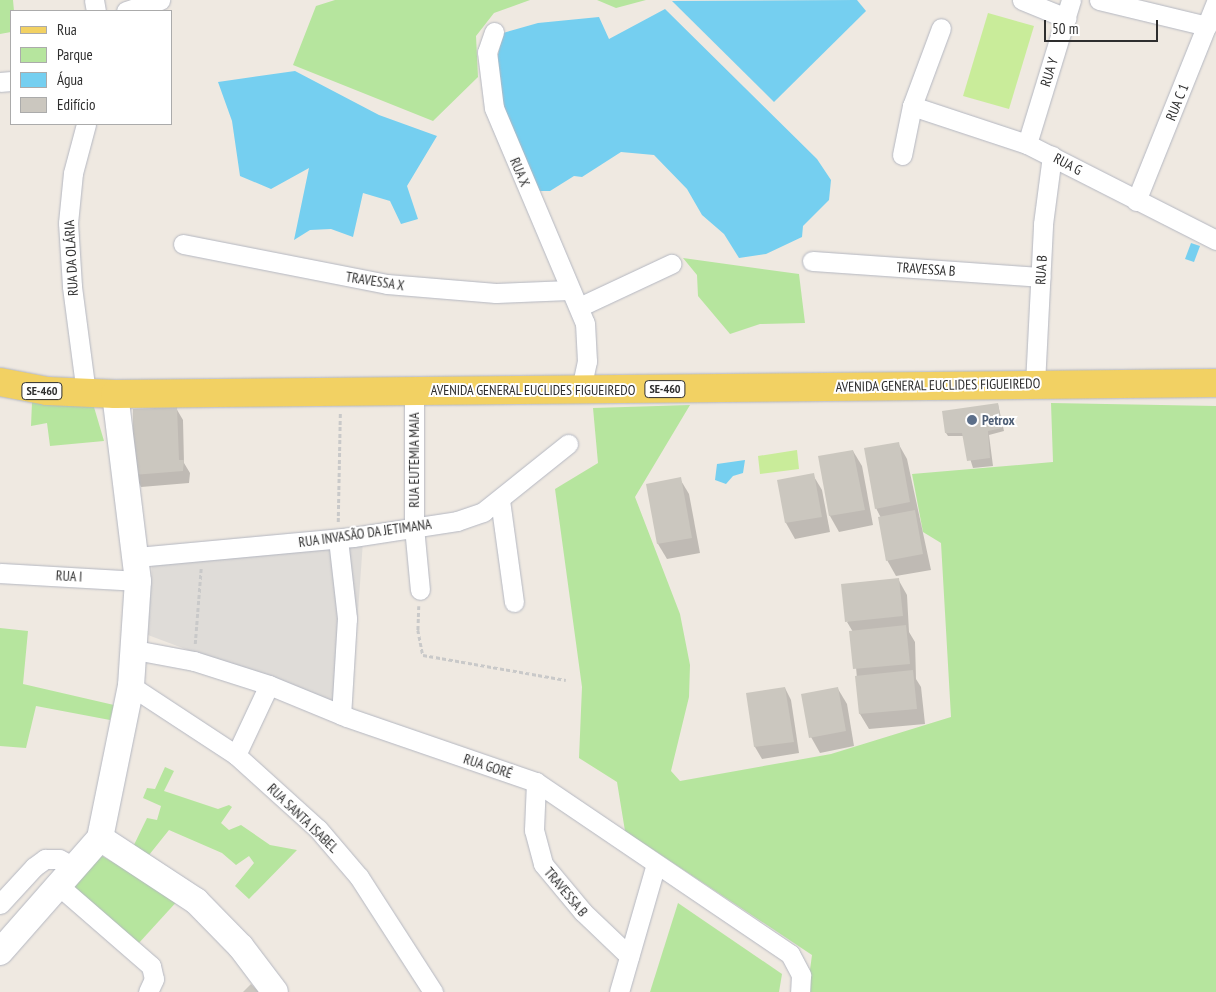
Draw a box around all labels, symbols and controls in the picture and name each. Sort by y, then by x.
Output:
legend [10,10,172,125]
scale bar [1046,10,1160,42]
text: 50 m [1052,19,1078,38]
text: Rua [57,20,77,39]
text: Parque [57,45,93,64]
street label: RUA Y [1037,55,1061,89]
text: Água [57,70,83,89]
street label: RUA C 1 [1162,81,1192,123]
text: Edifício [57,95,95,114]
street label: RUA G [1051,149,1085,179]
street label: RUA X [506,155,534,189]
street label: RUA DA OLÁRIA [61,219,81,297]
street label: RUA B [1032,254,1050,286]
street label: TRAVESSA B [896,259,956,279]
street label: TRAVESSA X [344,268,406,294]
street label: AVENIDA GENERAL EUCLIDES FIGUEIREDO [835,375,1041,395]
road number: SE-460 [644,379,686,398]
road number: SE-460 [21,382,63,401]
street label: AVENIDA GENERAL EUCLIDES FIGUEIREDO [430,382,636,398]
street label: RUA EUTEMIA MAIA [406,412,422,508]
place label: Petrox [982,412,1015,428]
marker: Petrox [966,414,978,426]
street label: RUA INVASÃO DA JETIMANA [297,515,433,551]
street label: RUA I [55,567,83,585]
street label: RUA GORÉ [461,750,515,782]
street label: RUA SANTA ISABEL [264,780,342,856]
street label: TRAVESSA B [540,864,592,920]

